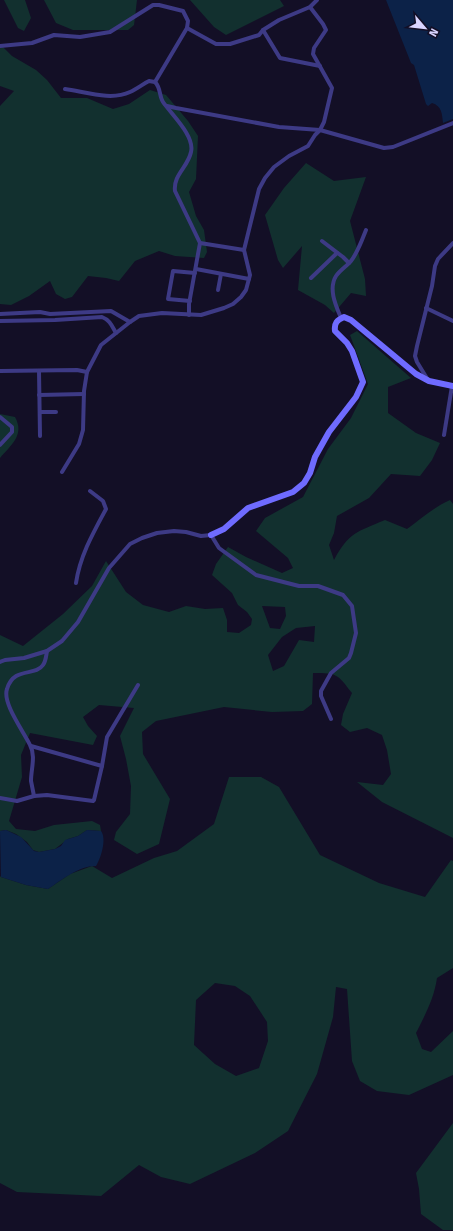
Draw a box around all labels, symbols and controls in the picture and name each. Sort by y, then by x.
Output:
north arrow [405,8,445,48]
text: N [426,26,441,39]

